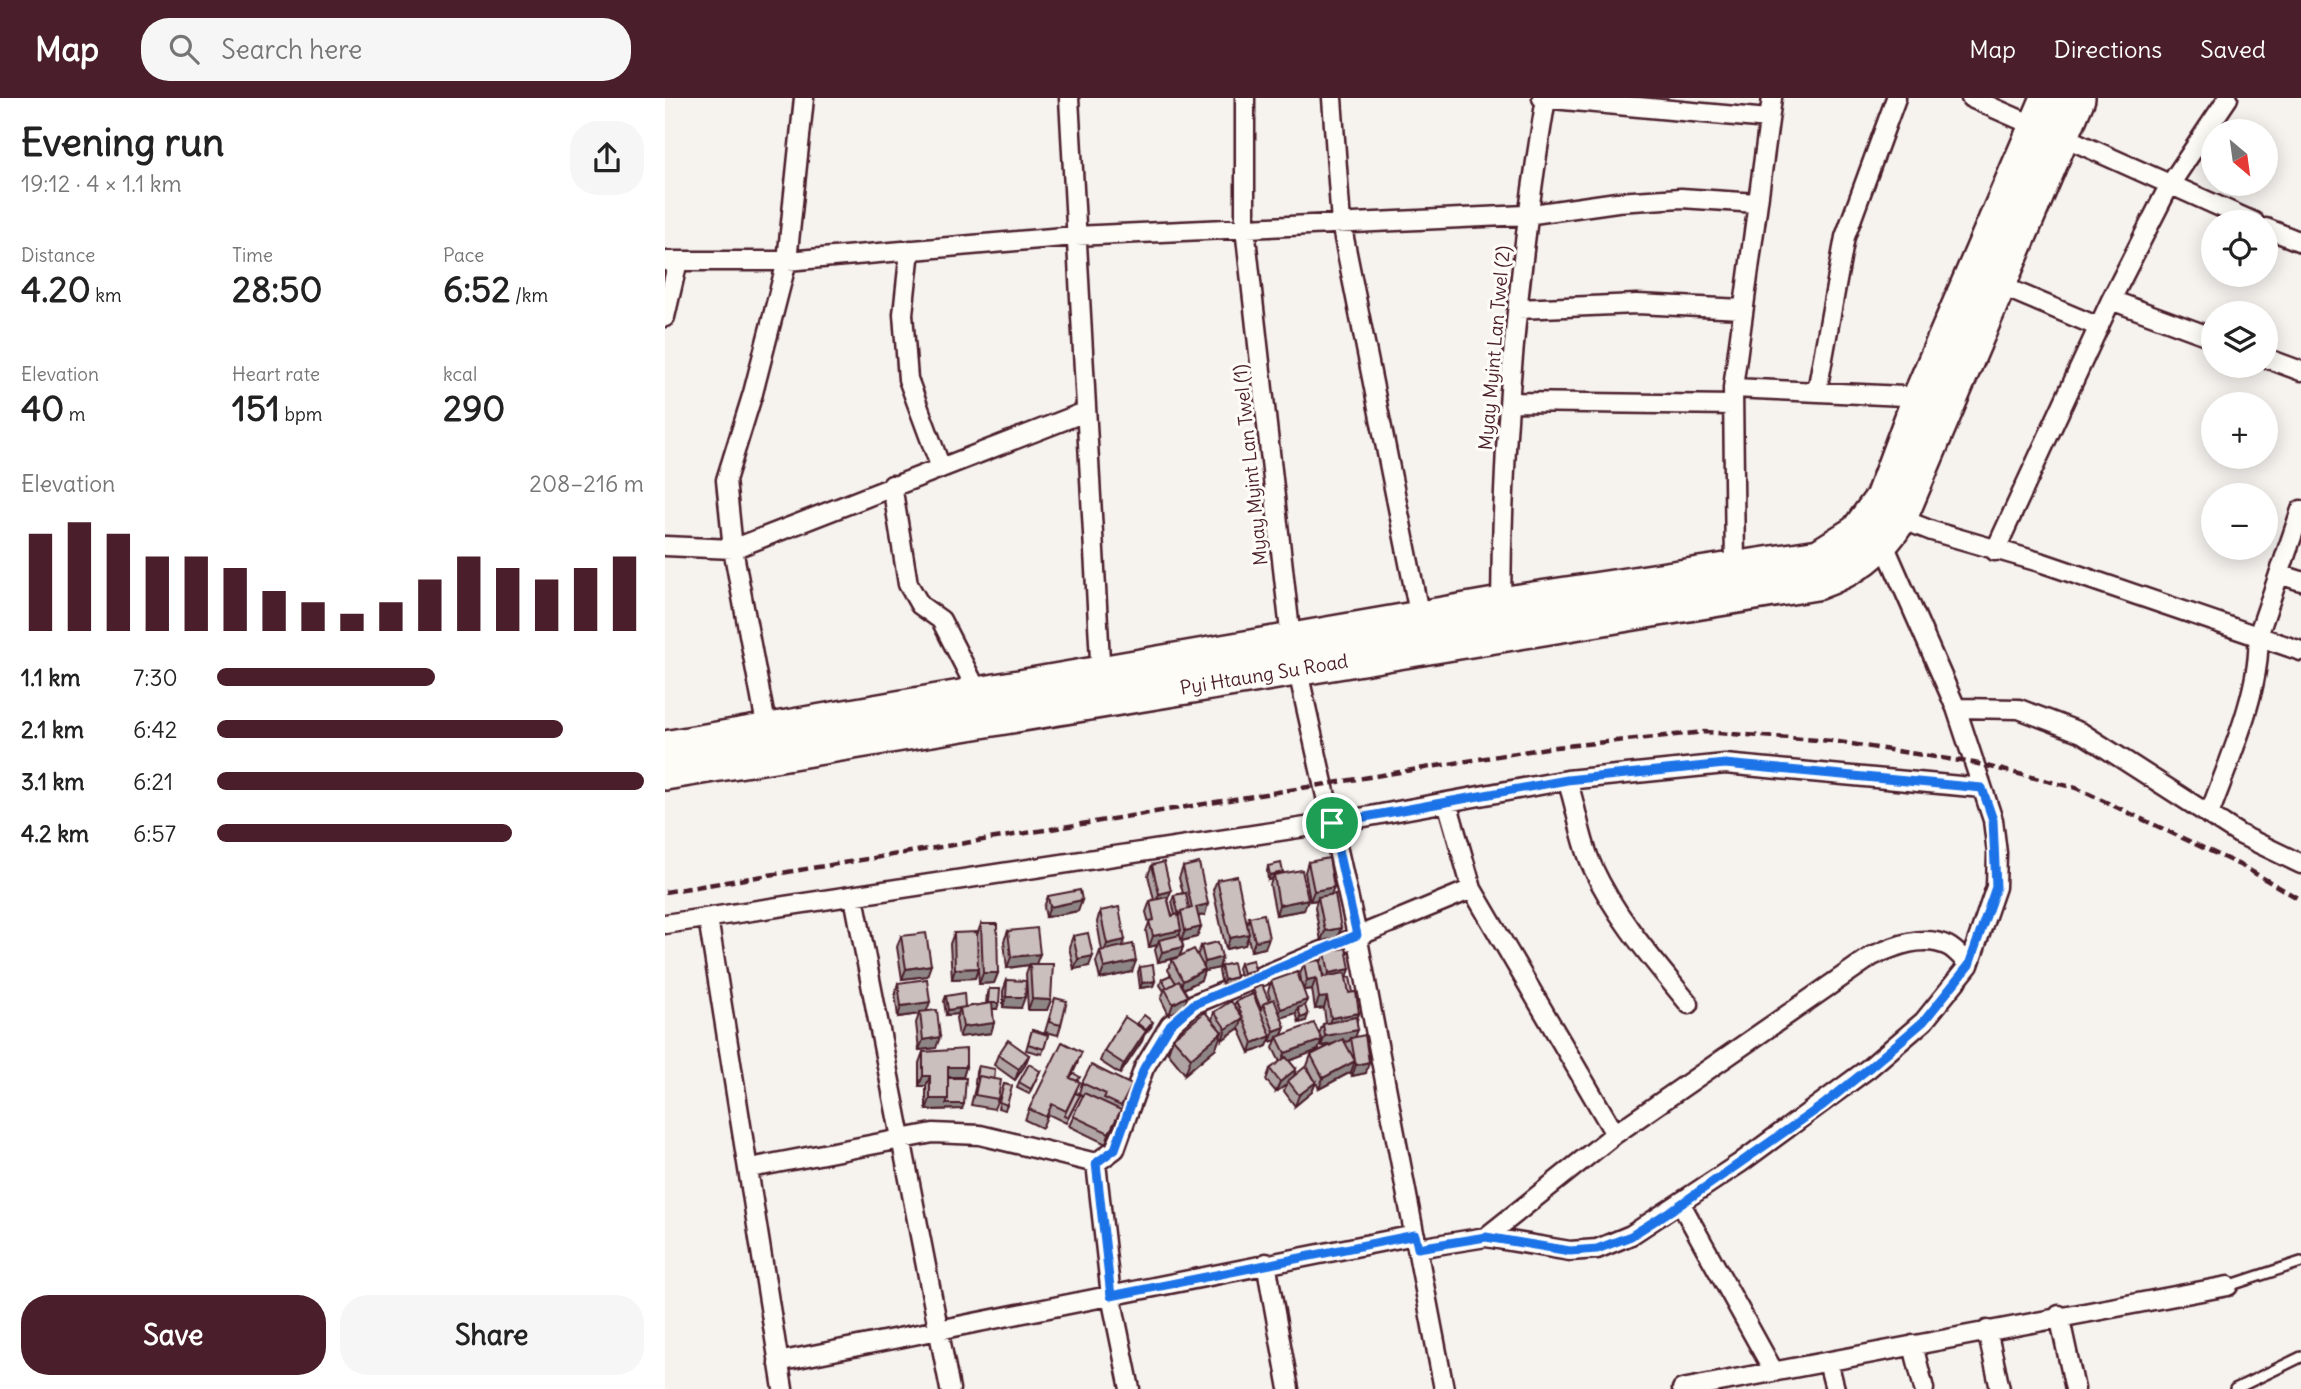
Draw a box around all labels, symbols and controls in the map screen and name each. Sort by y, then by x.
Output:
search box [141,18,631,81]
text: Map [35,28,99,70]
icon: search [165,30,203,68]
text: Search here [221,33,362,66]
text: Map [1969,34,2016,64]
text: Directions [2054,34,2162,64]
text: Saved [2200,34,2266,64]
text: Evening run [21,119,224,166]
north arrow [2201,119,2279,196]
map controls [2201,119,2278,560]
button: share [570,121,644,195]
text: 19:12 · 4 × 1.1 km [21,169,182,198]
button: locate [2201,210,2278,287]
text: Distance [21,243,95,267]
text: Time [232,243,273,267]
text: Pace [443,243,484,267]
street label: Myay Myint Lan Twel (2) [1473,245,1515,451]
text: 4.20 [21,267,91,311]
text: 28:50 [232,267,322,311]
text: 6:52 [443,267,510,311]
text: km [91,283,122,307]
text: /km [510,283,548,307]
button: layers [2201,301,2278,378]
text: Elevation [21,362,99,386]
text: Heart rate [232,362,320,386]
text: kcal [443,362,477,386]
street label: Myay Myint Lan Twel (1) [1227,363,1273,567]
text: 40 [21,386,64,430]
text: 151 [232,386,280,430]
text: 290 [443,386,505,430]
button: + [2201,392,2278,469]
text: m [64,402,85,426]
text: bpm [280,402,322,426]
text: Elevation [21,469,115,498]
text: 208–216 m [529,469,644,498]
button: − [2201,483,2278,560]
street label: Pyi Htaung Su Road [1178,648,1350,700]
text: 1.1 km [21,663,80,692]
text: 7:30 [133,663,178,692]
text: 2.1 km [21,715,84,744]
text: 6:42 [133,715,177,744]
text: 3.1 km [21,767,84,796]
text: 6:21 [133,767,173,796]
pin [1302,793,1362,853]
icon: arrive [1313,804,1351,842]
text: 4.2 km [21,819,89,848]
text: 6:57 [133,819,176,848]
button: Save [21,1295,326,1375]
button: Share [340,1295,644,1375]

